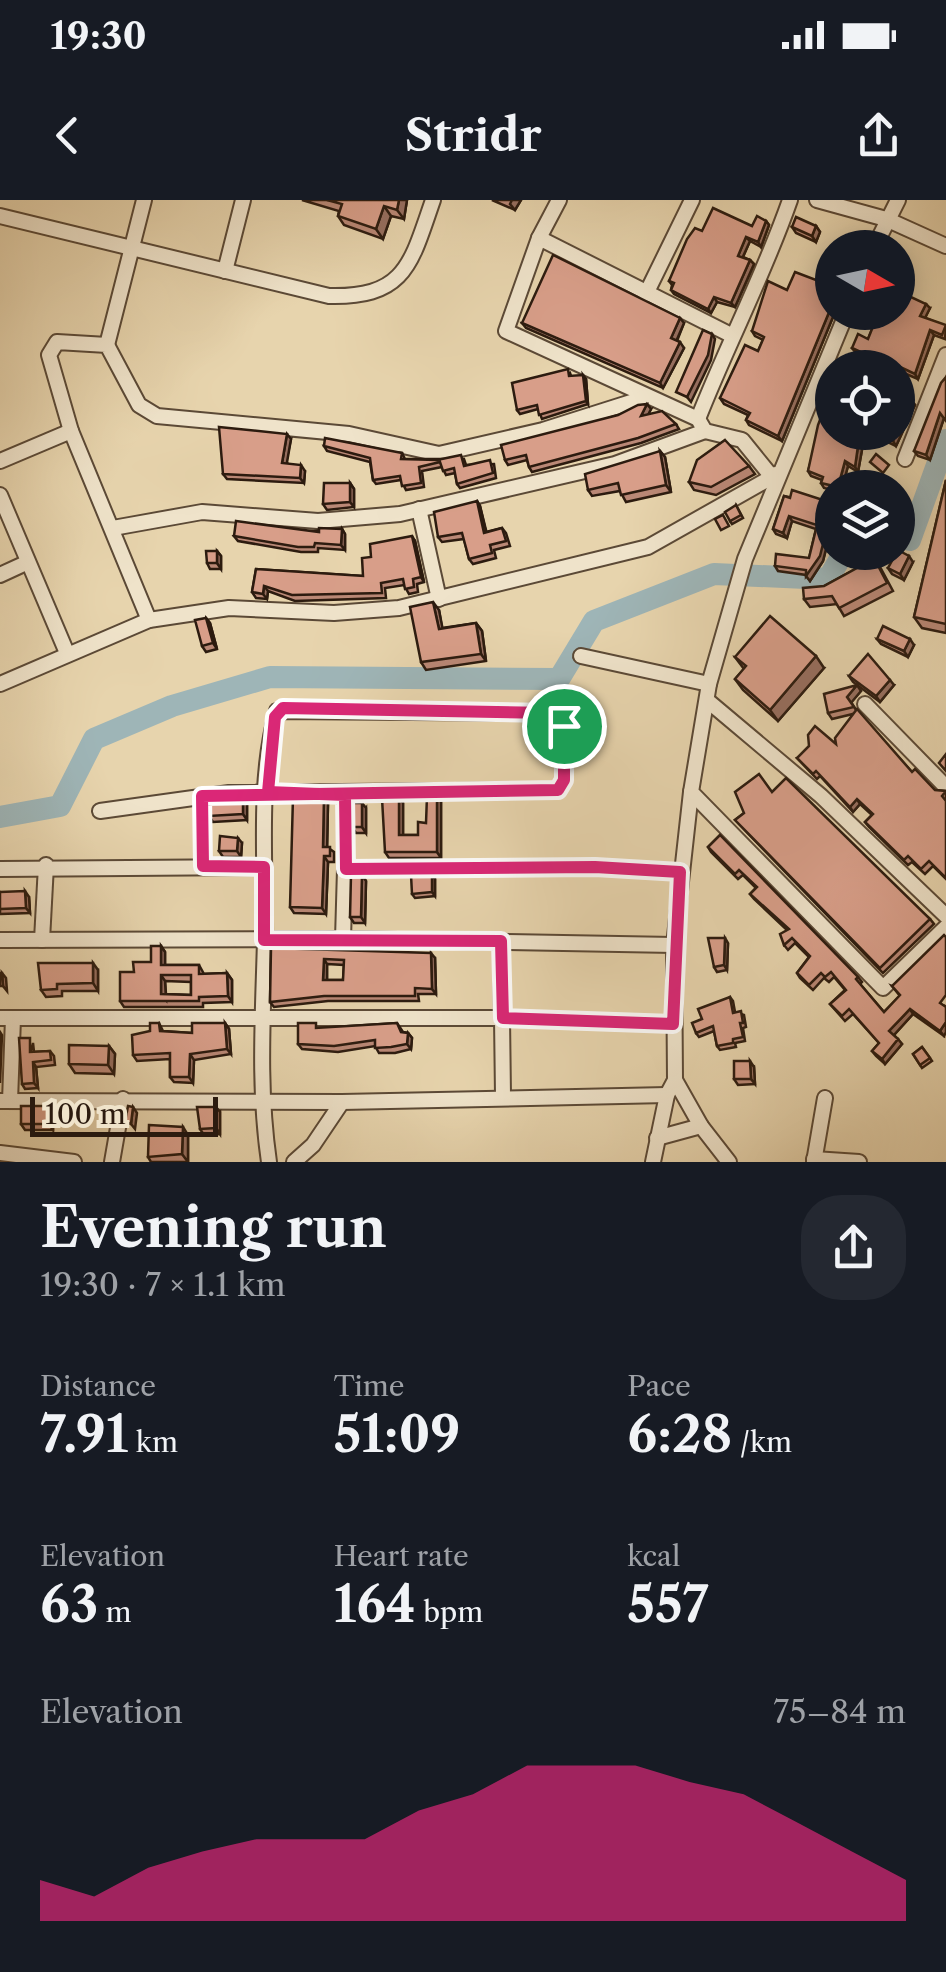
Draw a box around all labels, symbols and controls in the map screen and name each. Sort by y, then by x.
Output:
text: 19:30 [50,12,147,59]
text: Stridr [405,107,541,163]
icon: back [40,108,95,163]
icon: share [851,108,906,163]
north arrow [815,230,915,330]
map controls [815,230,915,570]
button: locate [815,350,915,450]
button: layers [815,470,915,570]
pin [522,684,607,769]
icon: arrive [537,699,592,754]
scale bar [30,1092,218,1136]
text: 100 m [45,1097,126,1131]
text: Evening run [40,1194,387,1261]
button: share [801,1195,906,1300]
text: 19:30 · 7 × 1.1 km [40,1265,286,1304]
text: Distance [40,1369,156,1403]
text: Time [334,1369,404,1403]
text: Pace [627,1369,691,1403]
text: 7.91 [40,1403,128,1465]
text: 51:09 [334,1403,460,1465]
text: 6:28 [627,1403,732,1465]
text: km [128,1425,178,1459]
text: /km [732,1425,792,1459]
text: Elevation [40,1539,165,1573]
text: Heart rate [334,1539,469,1573]
text: kcal [627,1539,680,1573]
text: 63 [40,1573,98,1635]
text: 164 [334,1573,416,1635]
text: 557 [627,1573,709,1635]
text: m [98,1595,132,1629]
text: bpm [416,1595,483,1629]
text: Elevation [40,1692,183,1731]
text: 75–84 m [773,1692,906,1731]

